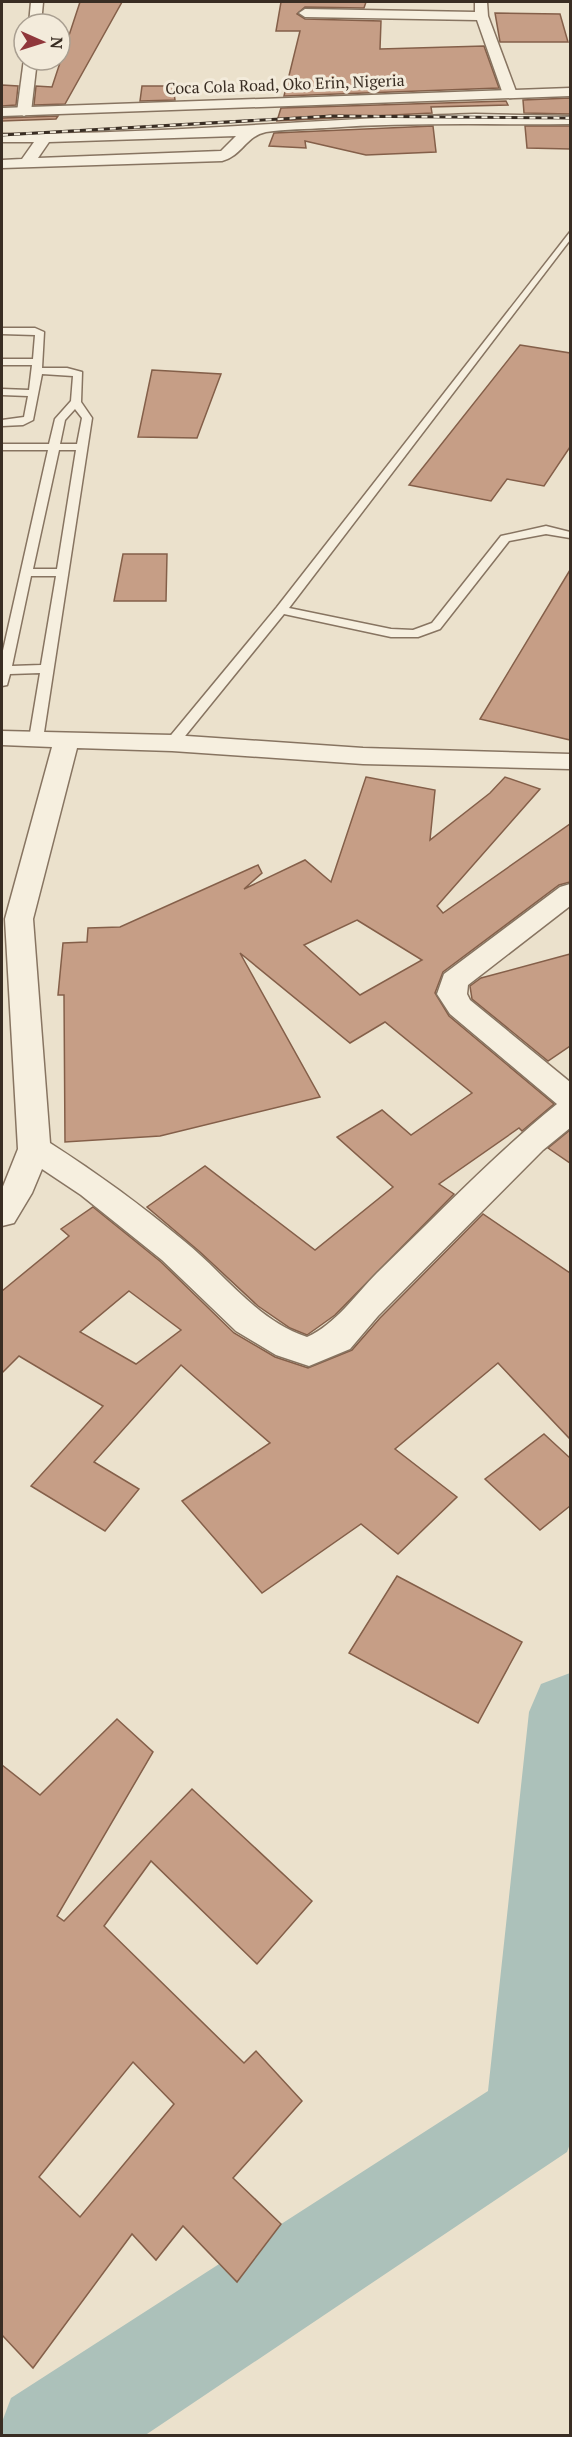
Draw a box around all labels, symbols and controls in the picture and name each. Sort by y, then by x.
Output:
north arrow [12,12,72,72]
text: N [46,36,68,49]
street label: Coca Cola Road, Oko Erin, Nigeria [165,69,405,99]

